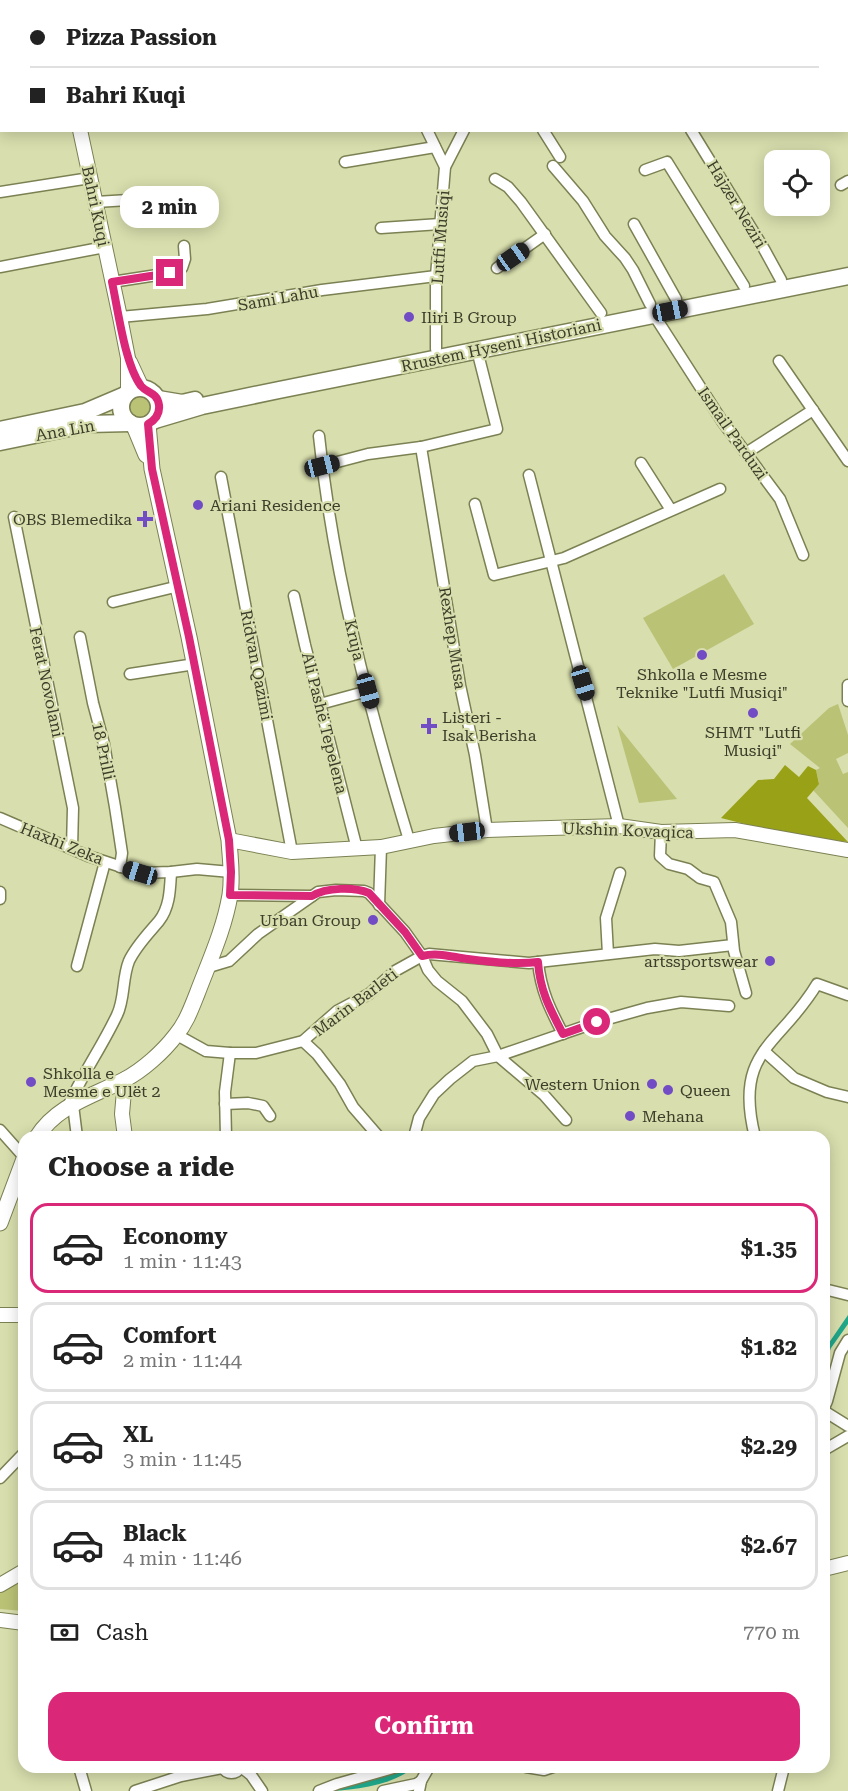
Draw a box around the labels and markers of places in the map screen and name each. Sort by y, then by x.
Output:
place label: Iliri B Group [421,308,517,327]
marker: Iliri B Group [402,310,416,324]
place label: Ariani Residence [210,496,341,515]
marker: Ariani Residence [191,498,205,512]
place label: OBS Blemedika [13,510,132,529]
marker: OBS Blemedika [136,510,154,528]
marker: Shkolla e Mesme Teknike "Lutfi Musiqi" [695,648,709,662]
place label: Shkolla e Mesme Teknike "Lutfi Musiqi" [616,665,788,702]
marker: SHMT "Lutfi Musiqi" [746,706,760,720]
place label: Listeri - Isak Berisha [442,708,537,745]
marker: Listeri - Isak Berisha [420,717,438,735]
place label: SHMT "Lutfi Musiqi" [705,723,801,760]
place label: Urban Group [259,911,361,930]
marker: Urban Group [366,913,380,927]
place label: artssportswear [644,952,758,971]
marker: artssportswear [763,954,777,968]
place label: Shkolla e Mesme e Ulët 2 [43,1064,160,1101]
marker: Shkolla e Mesme e Ulët 2 [24,1075,38,1089]
place label: Western Union [524,1075,640,1094]
marker: Western Union [645,1077,659,1091]
place label: Queen [680,1081,731,1100]
marker: Queen [661,1083,675,1097]
place label: Mehana [642,1107,704,1126]
marker: Mehana [623,1109,637,1123]

